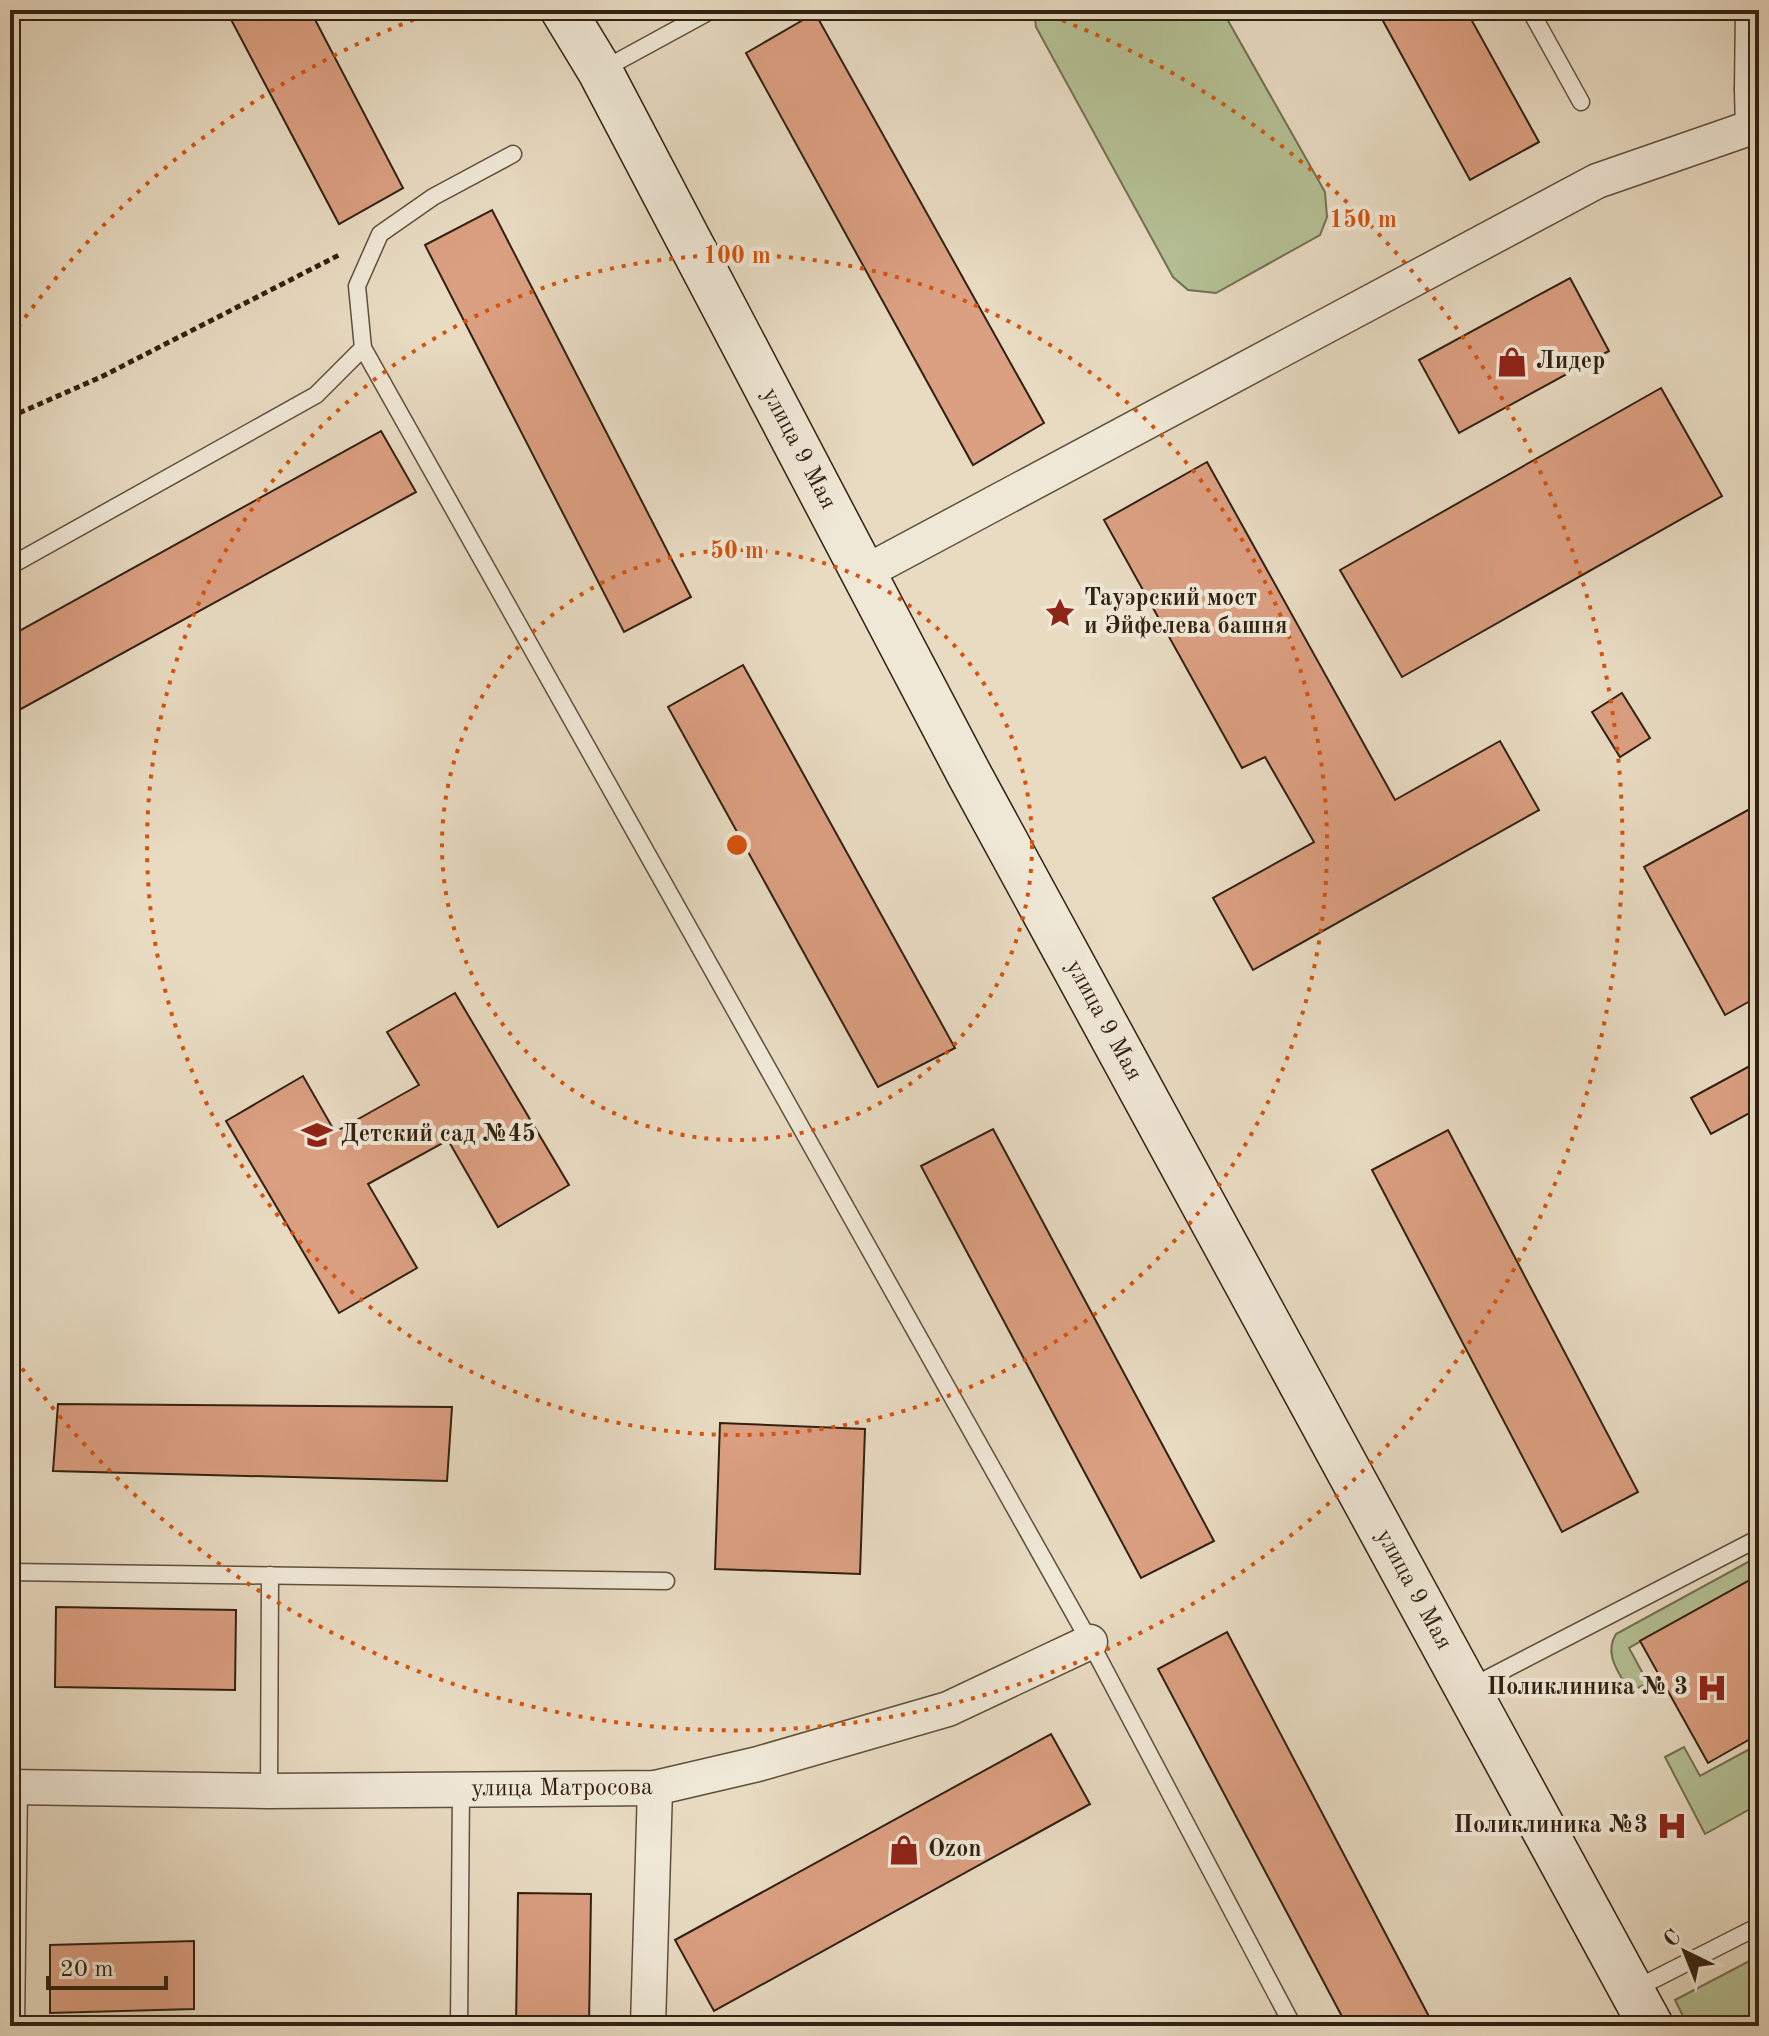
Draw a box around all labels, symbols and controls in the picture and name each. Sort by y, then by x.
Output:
text: 150 m [1329,208,1397,233]
text: 100 m [703,245,771,269]
shop icon: Лидер [1495,345,1529,379]
place label: Лидер [1536,350,1605,374]
street label: улица 9 Мая [757,384,840,513]
text: 50 m [710,539,764,564]
place label: Тауэрский мост и Эйфелева башня [1084,587,1287,639]
place icon: Тауэрский мост и Эйфелева башня [1043,596,1077,630]
centre of rings [723,831,751,859]
street label: улица 9 Мая [1061,956,1146,1085]
school or university icon: Детский сад №45 [300,1118,334,1152]
place label: Детский сад №45 [341,1122,536,1147]
street label: улица 9 Мая [1371,1525,1456,1654]
hospital icon: Поликлиника № 3 [1695,1671,1729,1705]
place label: Поликлиника № 3 [1487,1676,1688,1700]
street label: улица Матросова [471,1776,653,1801]
hospital icon: Поликлиника №3 [1655,1809,1689,1843]
place label: Поликлиника №3 [1454,1814,1648,1838]
shop icon: Ozon [887,1833,921,1867]
place label: Ozon [928,1838,982,1862]
north arrow [1645,1912,1725,1992]
text: С [1660,1926,1686,1952]
scale bar [48,1940,166,1990]
text: 20 m [60,1958,114,1982]

